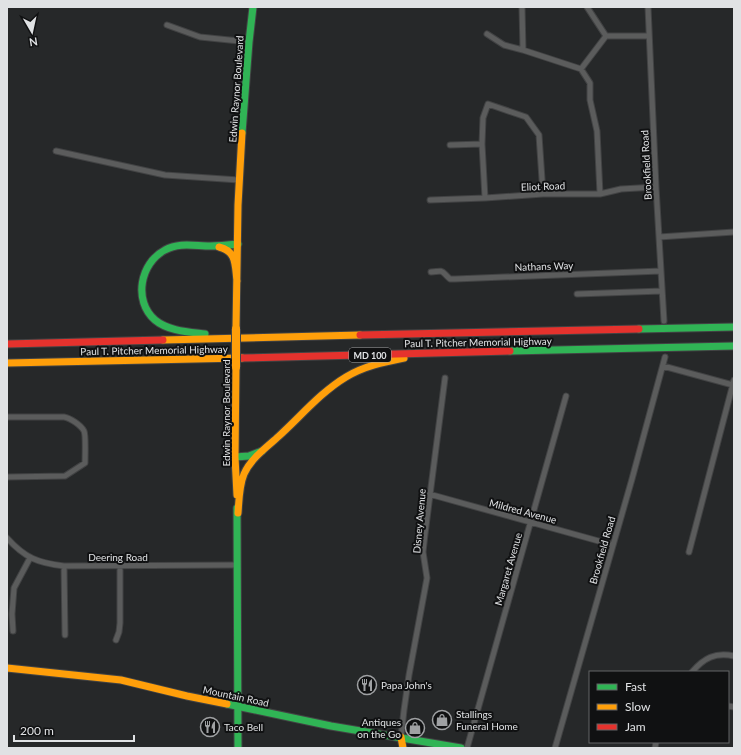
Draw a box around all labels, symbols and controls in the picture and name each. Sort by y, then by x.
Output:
north arrow [12,12,52,52]
text: N [28,35,39,49]
street label: Edwin Raynor Boulevard [226,35,246,143]
street label: Brookfield Road [638,130,654,200]
street label: Eliot Road [521,179,565,193]
street label: Nathans Way [514,259,574,273]
street label: Paul T. Pitcher Memorial Highway [404,335,553,349]
street label: Paul T. Pitcher Memorial Highway [80,343,229,357]
road number: MD 100 [349,348,391,362]
street label: Edwin Raynor Boulevard [220,359,232,467]
street label: Disney Avenue [410,488,428,554]
street label: Mildred Avenue [488,496,558,526]
street label: Brookfield Road [587,515,617,585]
street label: Margaret Avenue [492,531,524,607]
street label: Deering Road [88,551,148,563]
legend [589,671,729,743]
restaurant icon: Papa John's [356,674,378,696]
place label: Papa John's [381,679,432,691]
text: Fast [625,679,647,694]
street label: Mountain Road [202,683,270,709]
text: Slow [625,699,651,714]
place label: Stallings Funeral Home [456,708,518,732]
shop icon: Stallings Funeral Home [431,709,453,731]
restaurant icon: Taco Bell [199,716,221,738]
place label: Antiques on the Go [357,716,401,740]
scale bar [14,717,134,743]
shop icon: Antiques on the Go [404,717,426,739]
text: Jam [625,719,646,734]
place label: Taco Bell [224,721,263,733]
text: 200 m [20,723,54,738]

